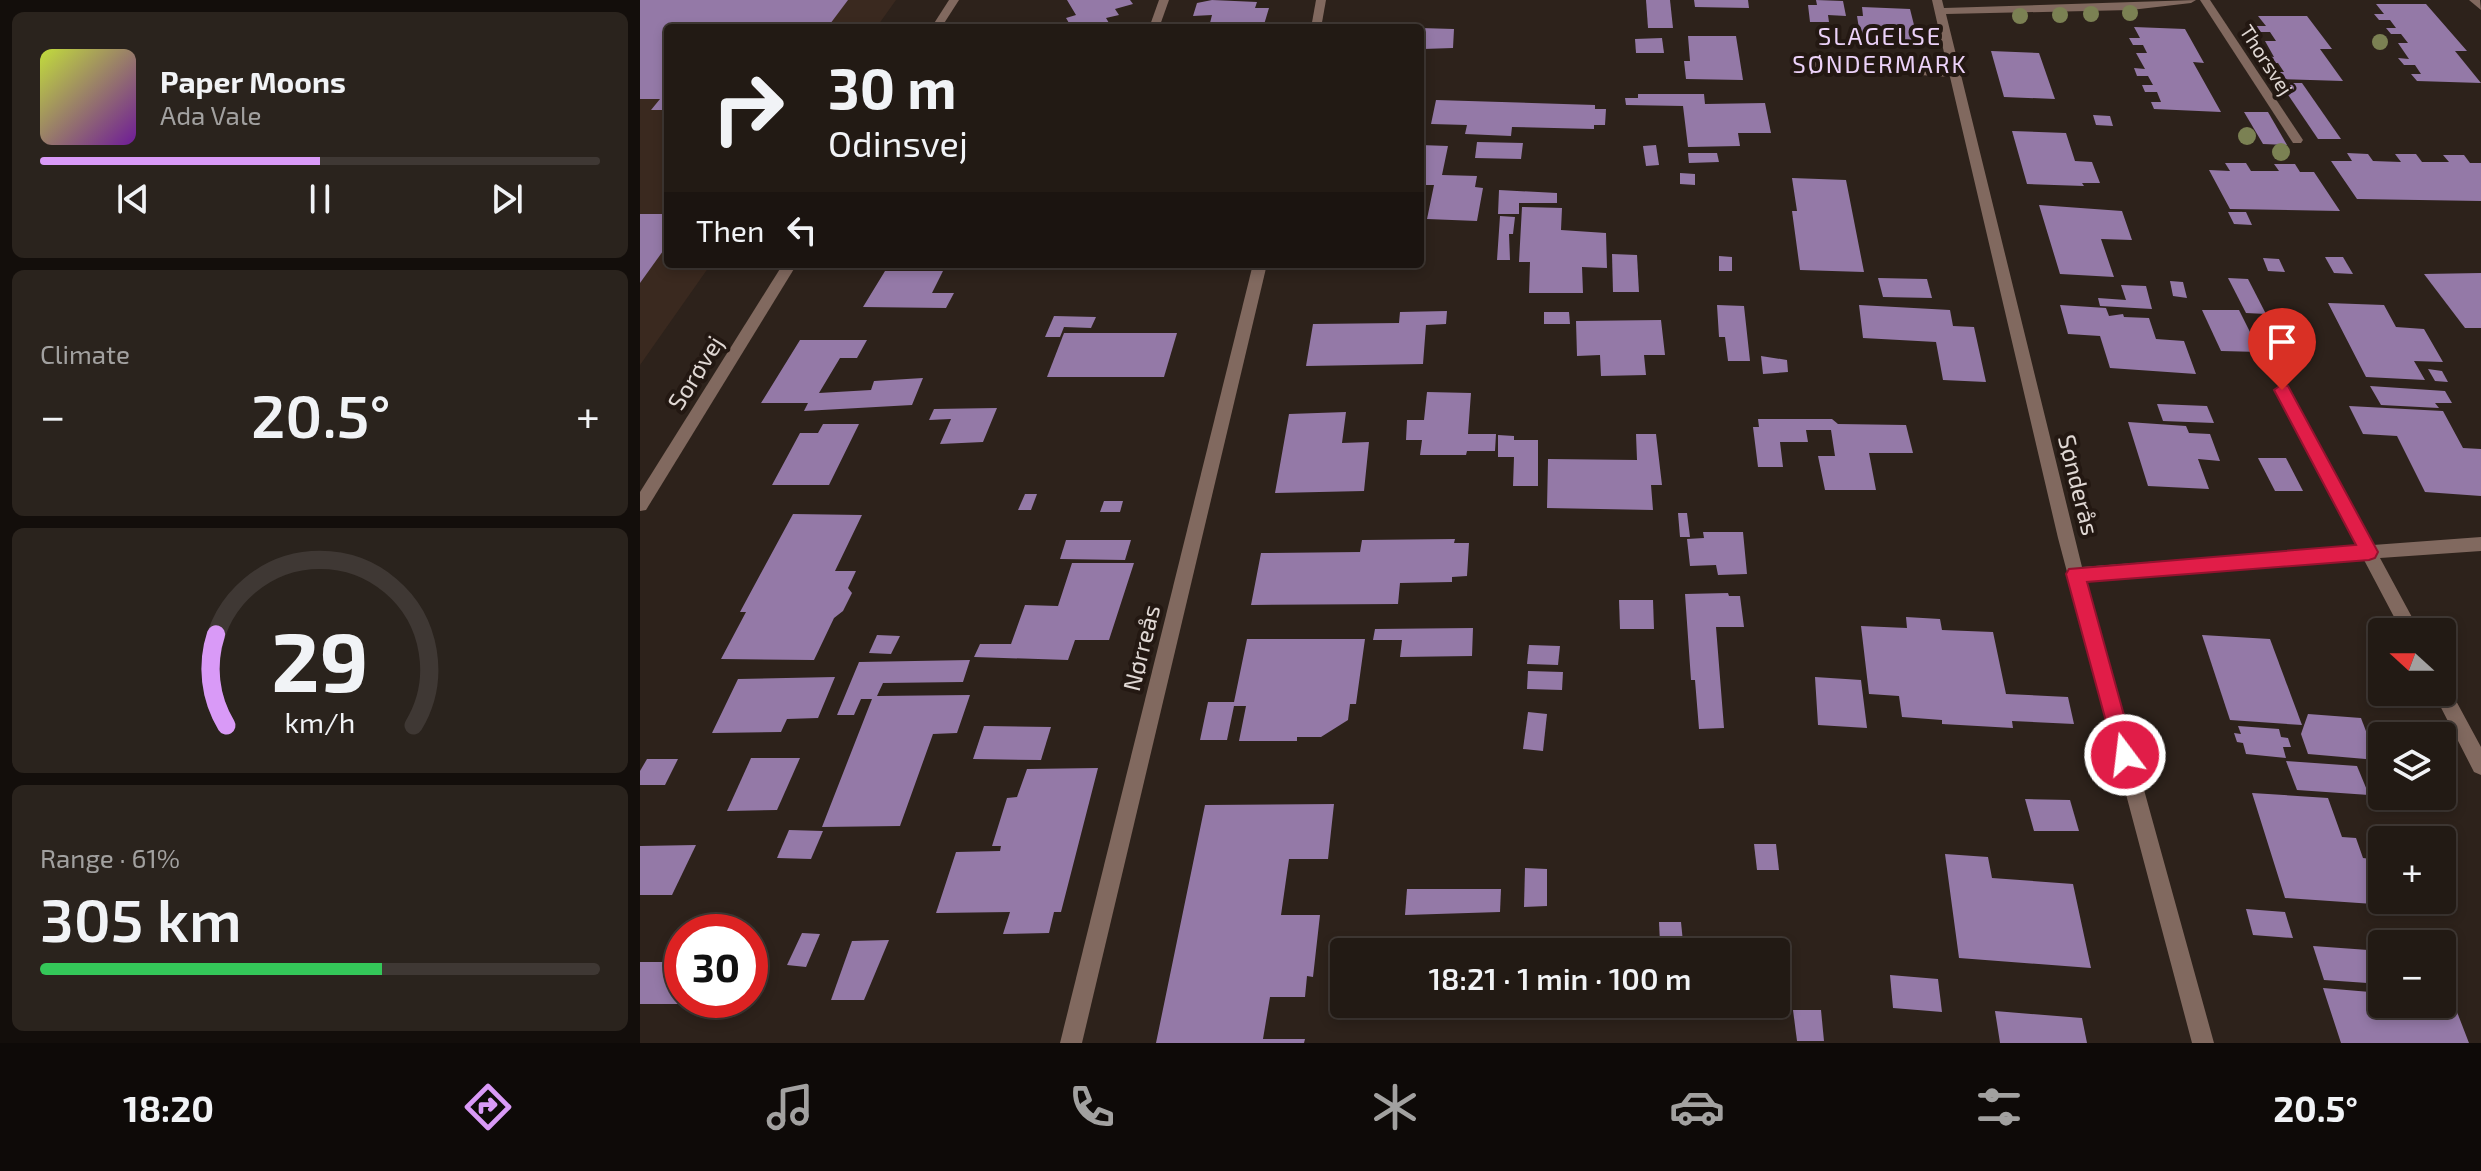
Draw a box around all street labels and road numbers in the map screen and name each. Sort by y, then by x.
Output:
street label: Thorsvej [2235,20,2298,99]
street label: Sorøvej [661,330,729,415]
street label: Sønderås [2053,431,2106,538]
street label: Nørreås [1116,602,1165,694]

